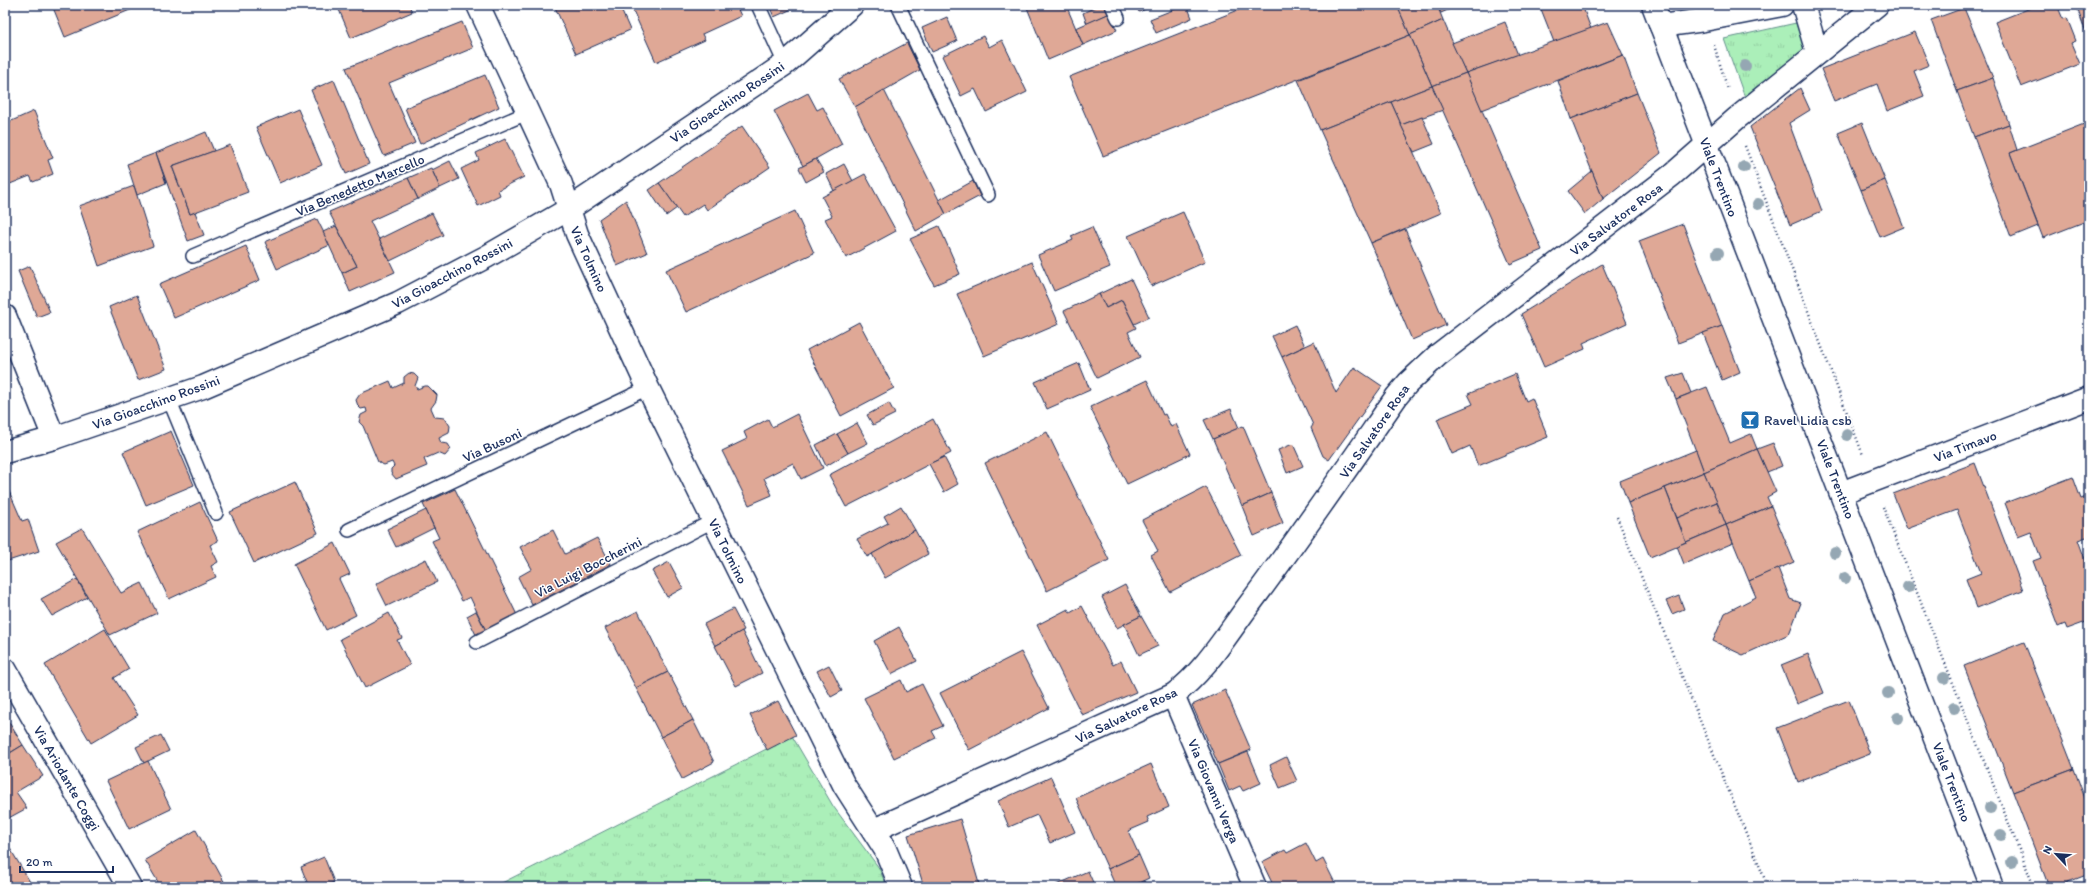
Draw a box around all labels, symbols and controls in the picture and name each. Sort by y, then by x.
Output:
street label: Via Gioacchino Rossini [667,58,788,147]
street label: Viale Trentino [1696,135,1741,219]
street label: Via Benedetto Marcello [293,151,427,220]
street label: Via Salvatore Rosa [1567,179,1666,260]
street label: Via Tolmino [566,223,611,295]
street label: Via Gioacchino Rossini [389,234,516,312]
street label: Via Gioacchino Rossini [90,372,222,433]
street label: Via Salvatore Rosa [1336,381,1413,482]
bar icon: Ravel Lidia csb [1739,409,1761,431]
place label: Ravel Lidia csb [1764,412,1852,429]
street label: Via Busoni [460,424,524,466]
street label: Via Timavo [1931,427,1999,466]
street label: Viale Trentino [1813,437,1858,521]
street label: Via Tolmino [704,516,751,587]
street label: Via Luigi Boccherini [532,533,645,602]
street label: Via Salvatore Rosa [1073,683,1180,747]
street label: Via Ariodante Coggi [30,723,104,834]
street label: Via Giovanni Verga [1184,736,1243,846]
street label: Viale Trentino [1929,740,1974,824]
north arrow [2036,834,2076,874]
text: N [2040,844,2055,856]
scale bar [20,848,113,874]
text: 20 m [26,855,53,869]

